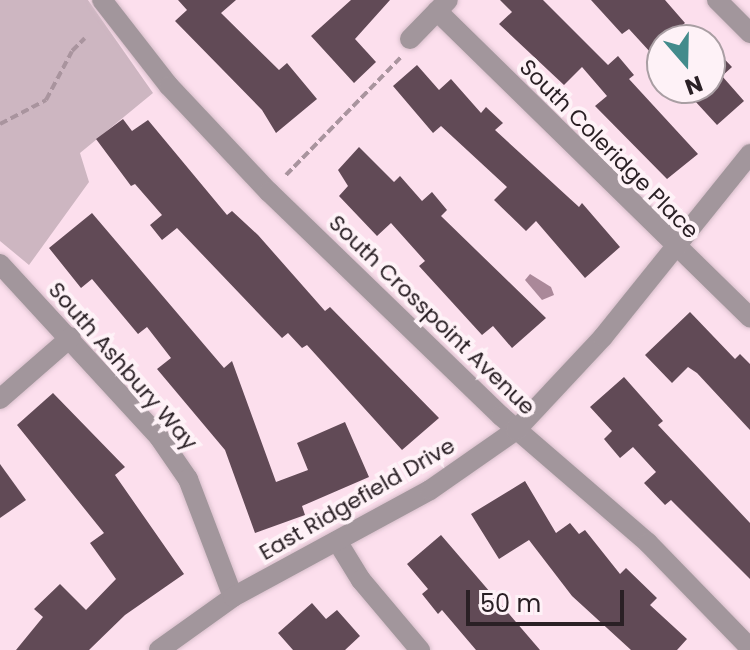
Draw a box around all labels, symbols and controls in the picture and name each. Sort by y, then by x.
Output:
north arrow [646,24,726,104]
street label: South Coleridge Place [514,54,704,244]
text: N [681,68,707,103]
street label: South Crosspoint Avenue [323,210,541,420]
street label: South Ashbury Way [43,277,203,455]
street label: East Ridgefield Drive [255,432,459,566]
scale bar [470,574,628,624]
text: 50 m [480,587,541,620]

